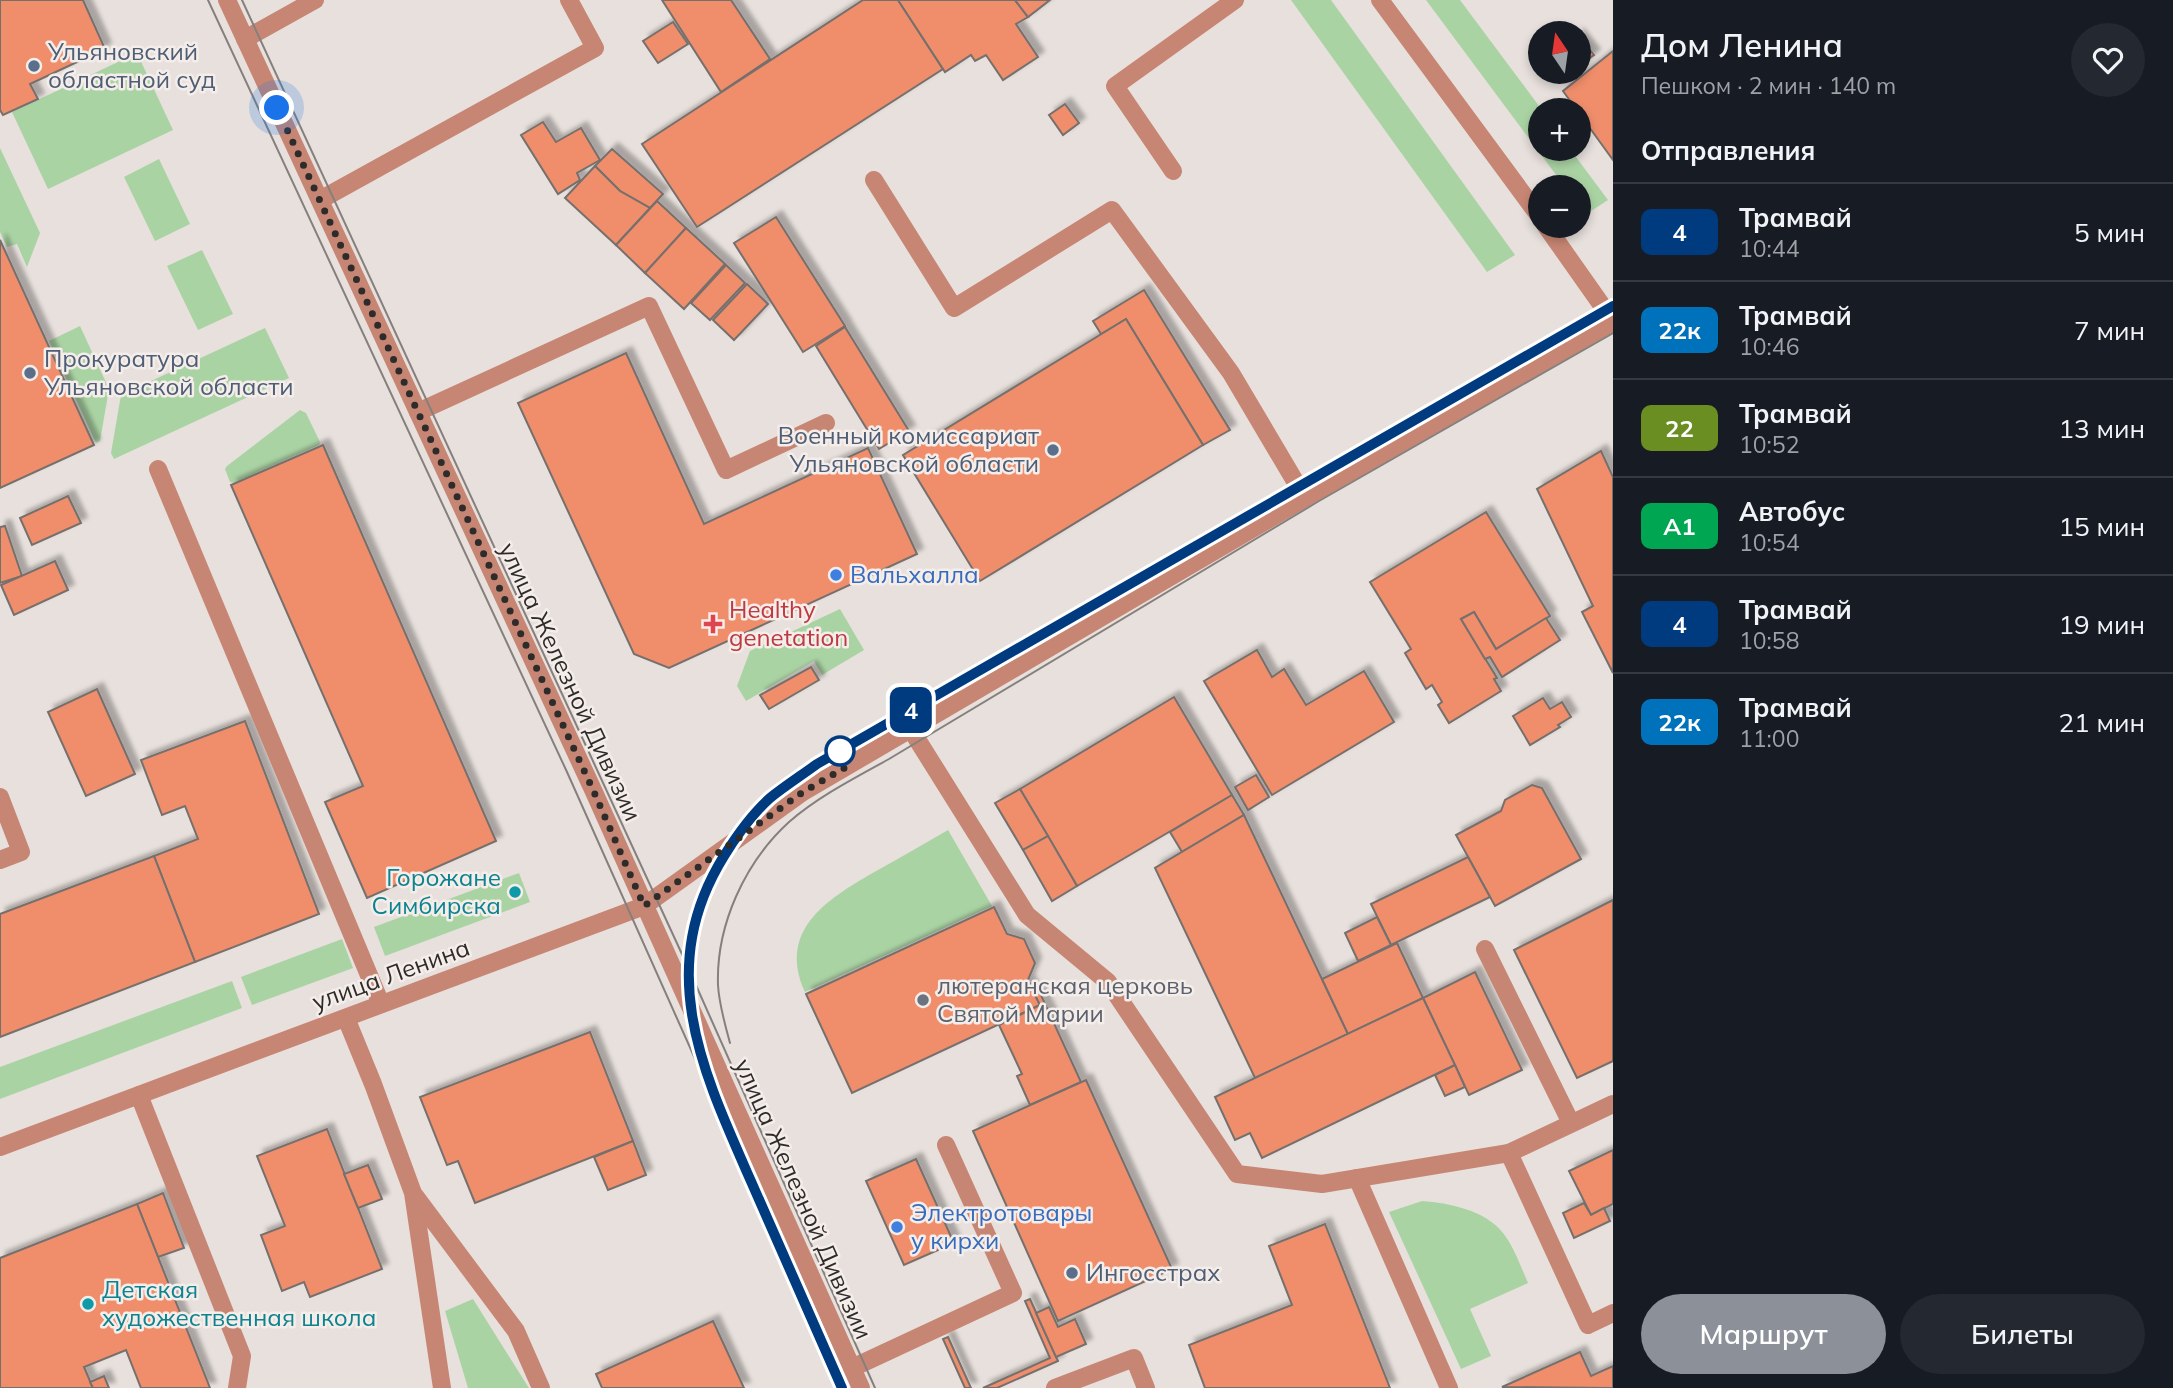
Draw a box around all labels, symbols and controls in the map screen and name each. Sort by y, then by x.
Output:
north arrow [1528,21,1591,84]
map controls [1528,21,1591,238]
button: heart [2071,23,2145,97]
text: Дом Ленина [1641,24,1843,65]
place label: Ульяновский областной суд [47,36,216,94]
marker: Ульяновский областной суд [26,58,42,74]
text: Пешком · 2 мин · 140 m [1641,71,1896,100]
your location [259,90,294,125]
button: + [1528,98,1591,161]
text: Отправления [1641,134,1815,167]
button: − [1528,175,1591,238]
text: Трамвай [1739,201,1852,234]
text: 5 мин [2074,216,2145,249]
text: 4 [1672,217,1687,247]
text: 10:44 [1739,234,1799,263]
text: Трамвай [1739,299,1852,332]
text: 7 мин [2074,314,2145,347]
text: 22к [1658,315,1701,345]
text: 10:46 [1739,332,1799,361]
place label: Прокуратура Ульяновской области [43,343,294,401]
marker: Прокуратура Ульяновской области [22,365,38,381]
text: Трамвай [1739,397,1852,430]
text: 13 мин [2058,412,2145,445]
text: 22 [1665,413,1694,443]
place label: Военный комиссариат Ульяновской области [778,420,1039,478]
text: 10:52 [1739,430,1799,459]
marker: Военный комиссариат Ульяновской области [1045,442,1061,458]
text: Автобус [1739,495,1845,528]
text: 15 мин [2058,510,2145,543]
text: А1 [1663,511,1696,541]
text: 10:54 [1739,528,1799,557]
street label: улица Железной Дивизии [493,538,649,826]
place label: Вальхалла [850,559,979,589]
marker: Вальхалла [828,567,844,583]
text: Трамвай [1739,593,1852,626]
place label: Healthy genetation [729,594,848,652]
text: 19 мин [2058,608,2145,641]
text: 4 [1672,609,1687,639]
marker: Healthy genetation [703,614,723,634]
text: 10:58 [1739,626,1799,655]
line badge: 4 [888,687,934,733]
text: Трамвай [1739,691,1852,724]
text: 4 [904,695,918,725]
text: 21 мин [2058,706,2145,739]
text: 22к [1658,707,1701,737]
text: 11:00 [1739,724,1799,753]
unlabelled marker [825,736,855,766]
place label: Горожане Симбирска [372,862,501,920]
marker: Горожане Симбирска [507,884,523,900]
street label: улица Ленина [308,932,474,1016]
place label: лютеранская церковь Святой Марии [937,970,1193,1028]
marker: лютеранская церковь Святой Марии [915,992,931,1008]
street label: улица Железной Дивизии [728,1054,879,1343]
place label: Электротовары у кирхи [911,1197,1092,1255]
marker: Электротовары у кирхи [889,1219,905,1235]
place label: Ингосстрах [1086,1257,1220,1287]
marker: Ингосстрах [1064,1265,1080,1281]
place label: Детская художественная школа [102,1274,376,1332]
button: Маршрут [1641,1294,1886,1374]
button: Билеты [1900,1294,2145,1374]
marker: Детская художественная школа [80,1296,96,1312]

